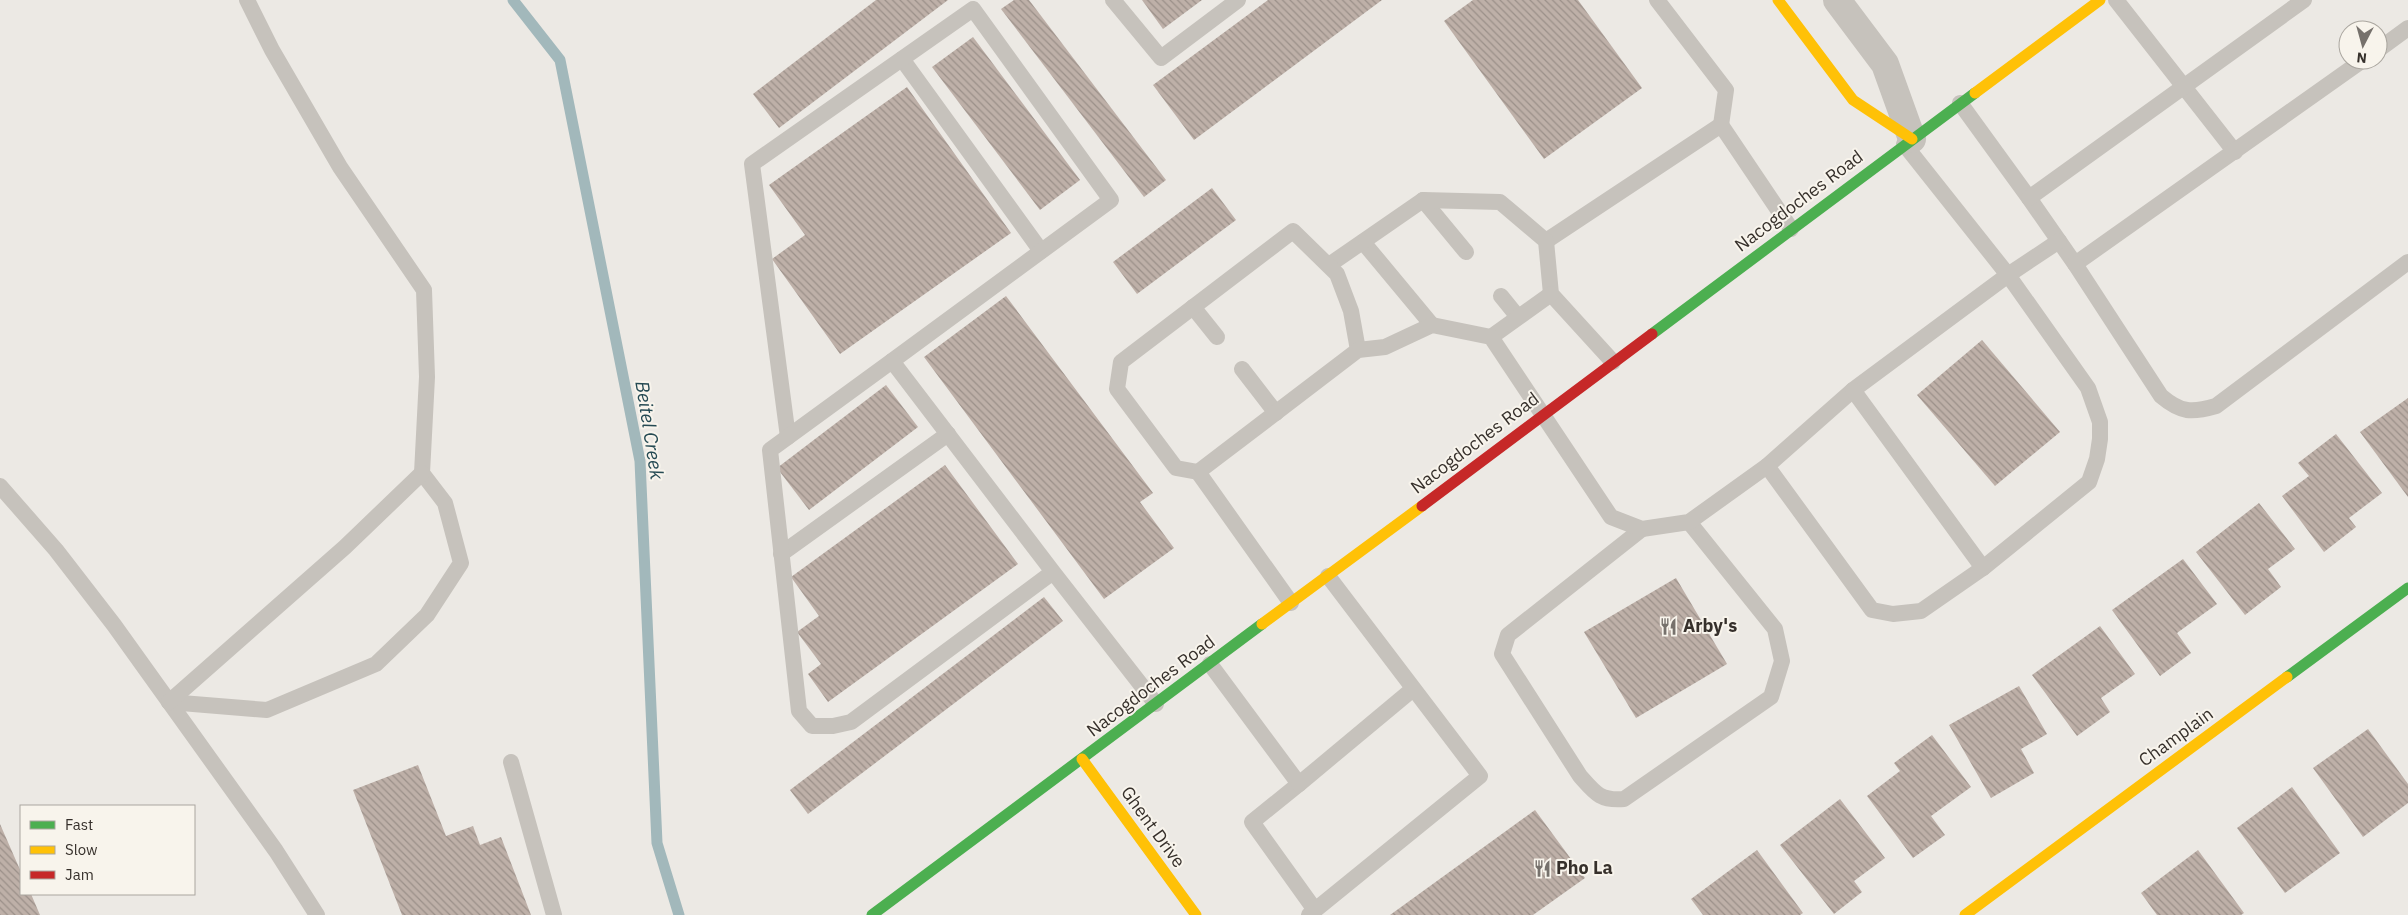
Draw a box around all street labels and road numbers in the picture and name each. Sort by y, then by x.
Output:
street label: Nacogdoches Road [1730,145,1867,256]
street label: Nacogdoches Road [1406,387,1543,498]
street label: Nacogdoches Road [1082,630,1219,741]
street label: Champlain [2134,702,2217,771]
street label: Ghent Drive [1116,781,1191,872]

